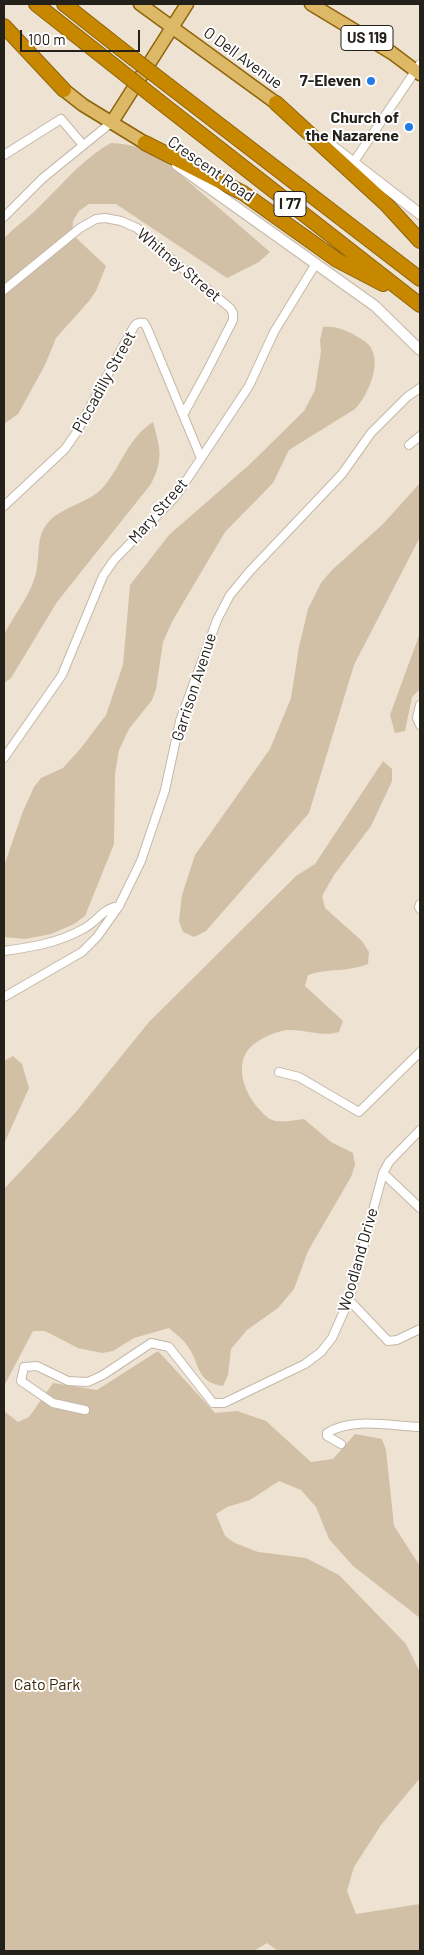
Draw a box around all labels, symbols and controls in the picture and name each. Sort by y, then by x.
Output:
scale bar [22,20,142,52]
street label: O Dell Avenue [200,23,286,93]
road number: US 119 [341,26,393,50]
text: 100 m [28,30,66,48]
place label: 7-Eleven [300,71,361,91]
marker: 7-Eleven [365,75,377,87]
place label: Church of the Nazarene [305,108,399,146]
marker: Church of the Nazarene [403,121,415,133]
street label: Crescent Road [164,132,258,206]
road number: I 77 [274,192,306,216]
street label: Whitney Street [133,224,225,306]
street label: Piccadilly Street [68,328,140,436]
street label: Mary Street [124,474,192,548]
street label: Garrison Avenue [167,630,221,744]
street label: Woodland Drive [334,1206,382,1314]
park label: Cato Park [14,1675,80,1695]

